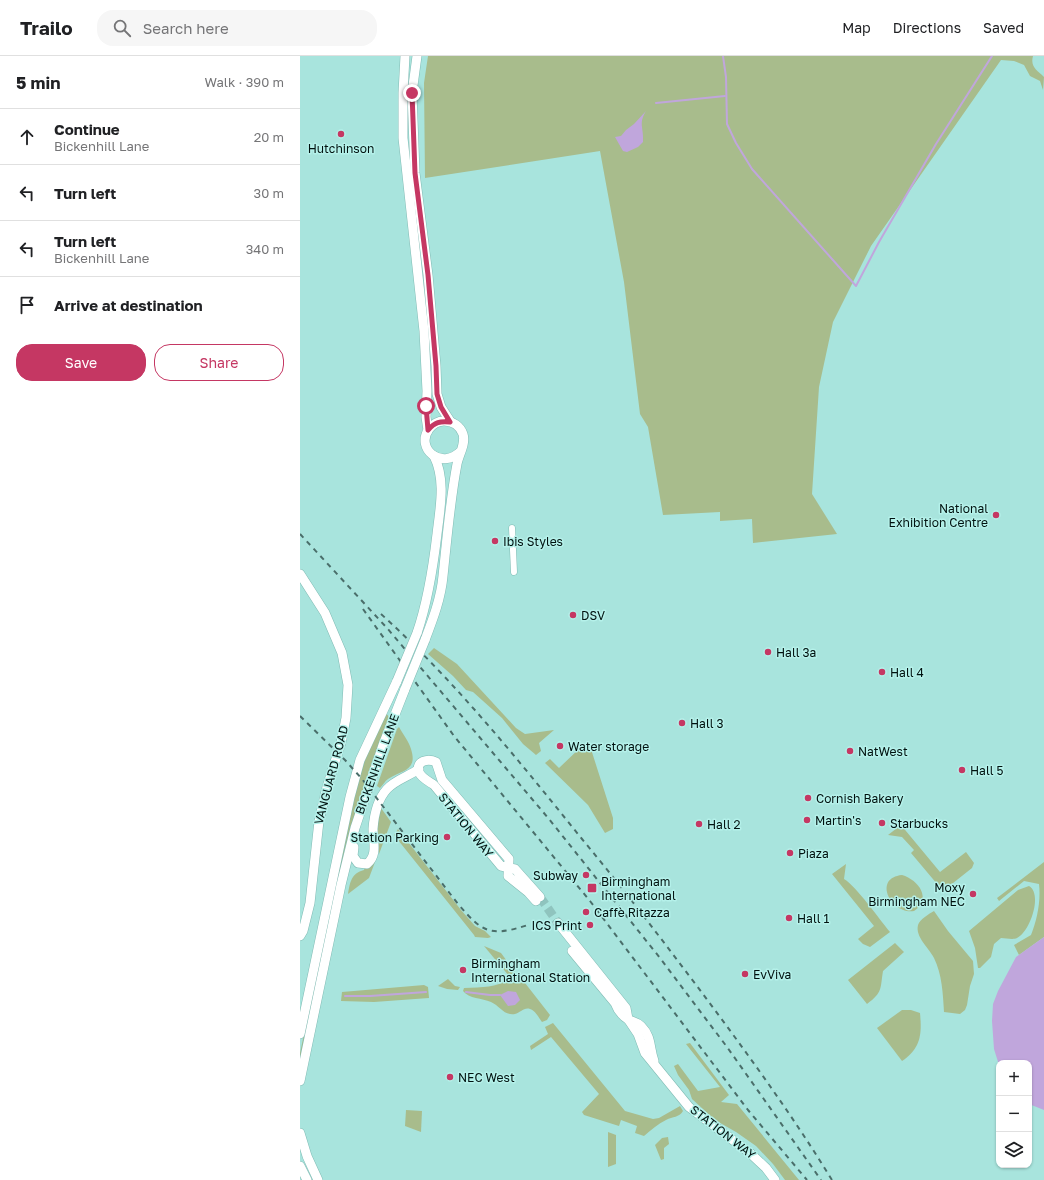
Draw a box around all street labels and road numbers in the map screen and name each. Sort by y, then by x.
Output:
street label: BICKENHILL LANE [352,712,402,816]
street label: VANGUARD ROAD [311,724,351,826]
street label: STATION WAY [435,790,497,861]
street label: STATION WAY [687,1102,759,1162]

